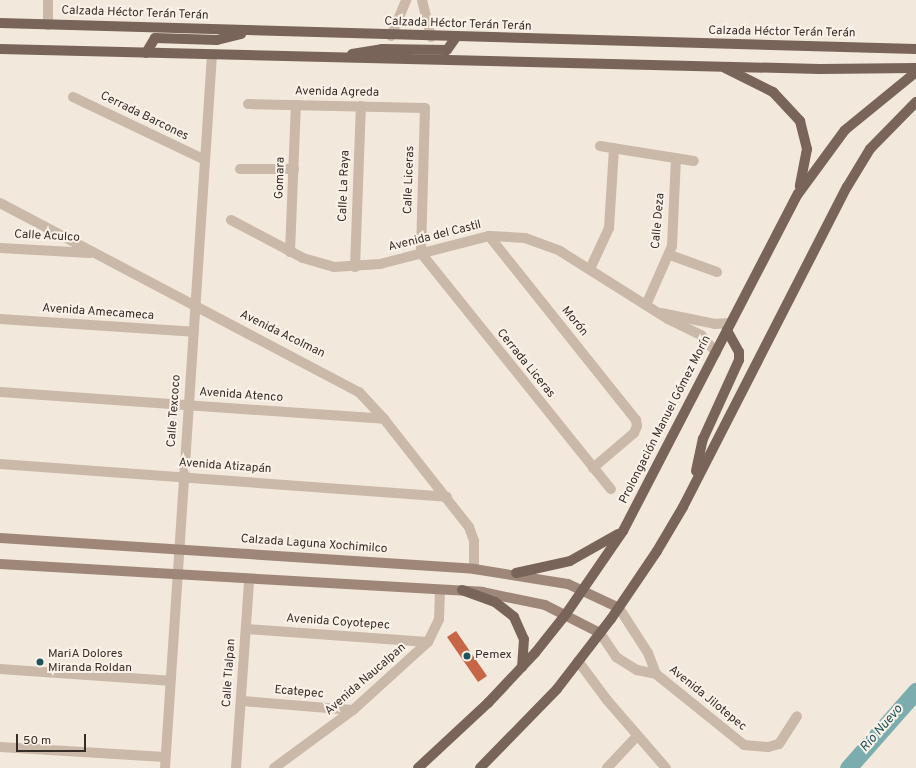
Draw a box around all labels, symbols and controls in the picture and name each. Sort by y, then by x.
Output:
street label: Calzada Héctor Terán Terán [61,4,209,24]
street label: Calzada Héctor Terán Terán [384,15,532,35]
street label: Calzada Héctor Terán Terán [708,25,856,41]
street label: Avenida Agreda [294,85,380,101]
street label: Cerrada Barcones [98,89,190,145]
street label: Calle Liceras [402,146,418,214]
street label: Calle La Raya [337,150,353,222]
street label: Gomara [273,157,289,199]
street label: Calle Deza [649,192,669,250]
street label: Avenida del Castil [387,219,483,255]
street label: Calle Aculco [14,228,80,246]
street label: Avenida Amecameca [41,302,155,324]
street label: Morón [558,304,590,340]
street label: Avenida Acolman [237,308,327,362]
street label: Cerrada Liceras [493,327,557,401]
street label: Prolongación Manuel Gómez Morín [617,333,715,507]
street label: Calle Texcoco [165,374,185,448]
street label: Avenida Atenco [198,386,284,406]
street label: Avenida Atizapán [178,457,272,477]
street label: Calzada Laguna Xochimilco [240,533,388,557]
street label: Avenida Coyotepec [286,612,390,634]
street label: Calle Tlalpan [220,638,240,708]
street label: Avenida Naucalpan [323,641,409,719]
place label: MariA Dolores Miranda Roldan [48,648,132,676]
place label: Pemex [475,649,512,663]
marker: Pemex [462,651,472,661]
marker: MariA Dolores Miranda Roldan [35,657,45,667]
street label: Avenida Jilotepec [665,663,749,735]
street label: Ecatepec [274,684,324,702]
water label: Río Nuevo [857,702,907,756]
scale bar [18,726,88,752]
text: 50 m [23,733,51,749]

